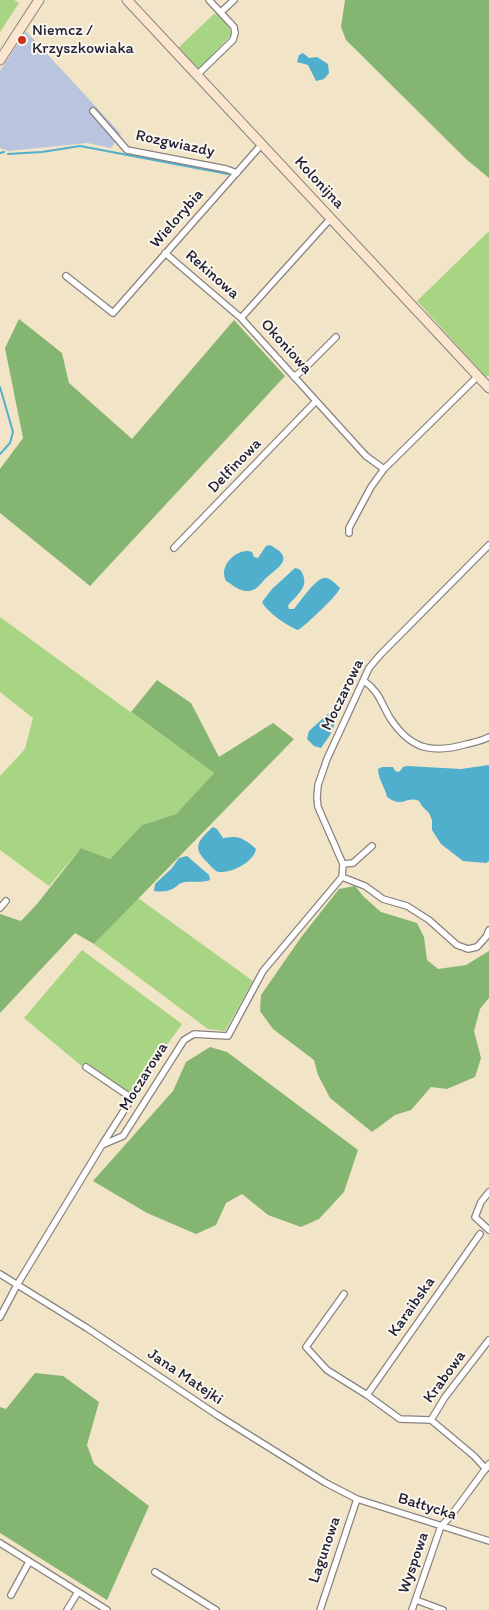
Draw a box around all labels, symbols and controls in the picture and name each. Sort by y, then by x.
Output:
place label: Niemcz / Krzyszkowiaka [32,21,134,59]
marker: Niemcz / Krzyszkowiaka [16,34,28,46]
street label: Rozgwiazdy [134,126,216,162]
street label: Kolonijna [290,153,348,213]
street label: Wielorybia [146,186,208,252]
street label: Rekinowa [181,246,243,304]
street label: Okoniowa [256,315,316,379]
street label: Delfinowa [204,435,266,497]
street label: Moczarowa [317,656,369,734]
street label: Moczarowa [115,1039,173,1115]
street label: Karaibska [384,1273,440,1341]
street label: Jana Matejki [144,1345,226,1409]
street label: Krabowa [419,1347,471,1407]
street label: Bałtycka [395,1489,459,1525]
street label: Lagunowa [305,1514,345,1586]
street label: Wyspowa [395,1530,433,1596]

